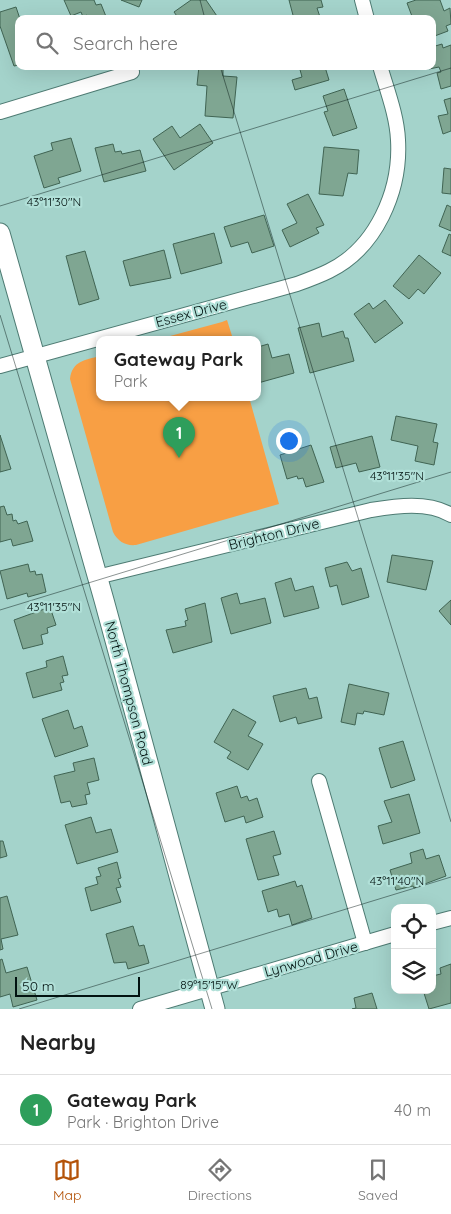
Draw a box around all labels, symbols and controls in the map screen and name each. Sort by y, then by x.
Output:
search box [15,15,436,70]
icon: search [33,29,61,57]
text: Search here [73,31,178,55]
text: 43°11'30"N [27,194,81,209]
street label: Essex Drive [153,295,229,331]
popup [96,336,261,401]
text: Gateway Park [114,347,243,371]
text: Park [114,371,148,391]
pin: 1 [163,417,195,458]
your location [276,428,302,454]
text: 43°11'35"N [370,468,424,483]
street label: Brighton Drive [227,514,321,554]
text: 43°11'35"N [27,599,81,614]
street label: North Thompson Road [101,619,157,767]
text: 43°11'40"N [370,873,424,888]
map controls [391,904,436,994]
button: locate [391,904,436,949]
street label: Lynwood Drive [262,937,360,981]
button: layers [391,949,436,994]
scale bar [15,974,140,997]
text: 50 m [22,977,55,995]
text: 89°15'15"W [180,977,238,992]
text: Nearby [20,1029,96,1055]
text: Gateway Park [67,1088,197,1112]
text: 1 [33,1100,39,1120]
text: 40 m [394,1100,431,1120]
text: Park · Brighton Drive [67,1112,219,1132]
tab: Map [53,1156,82,1204]
tab: Directions [188,1156,252,1204]
tab: Saved [358,1156,398,1204]

